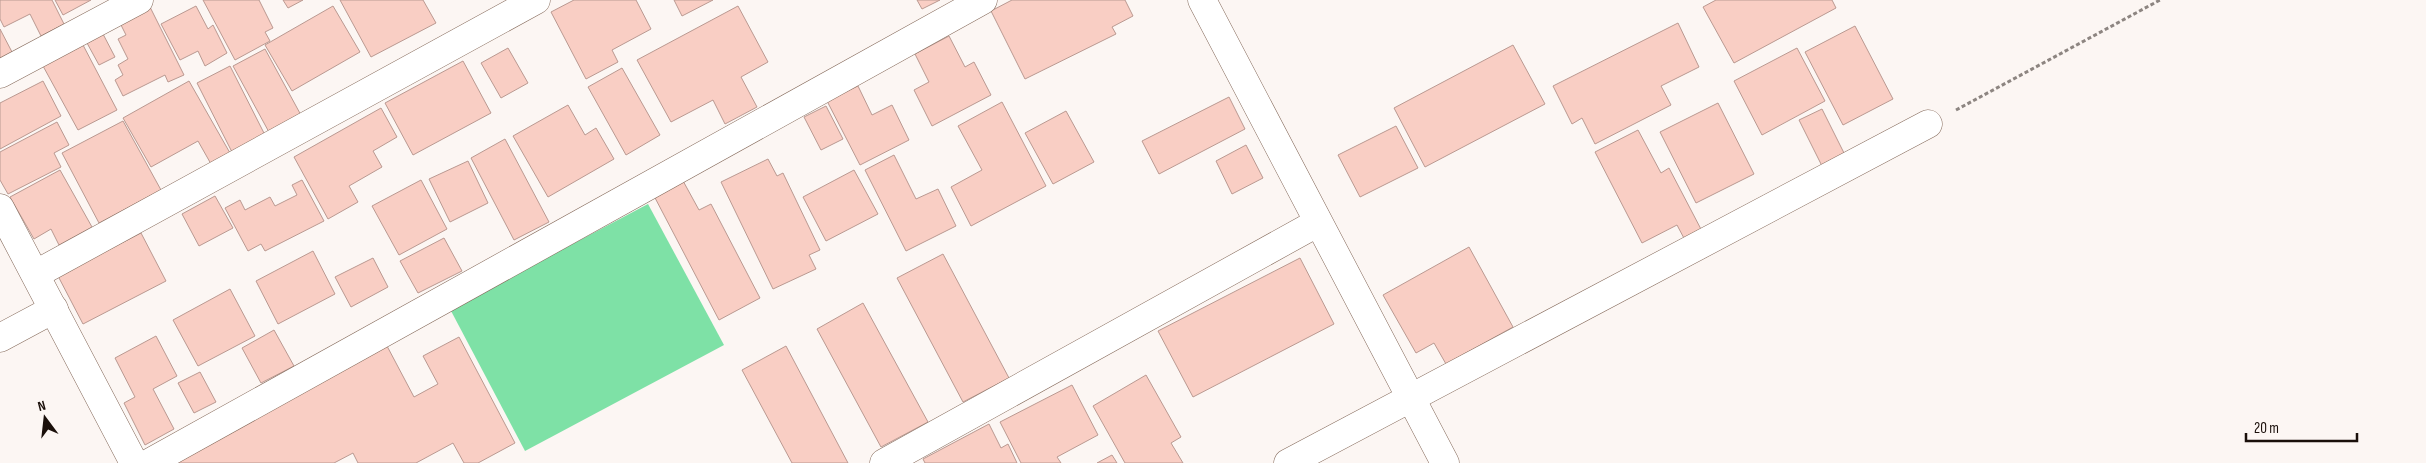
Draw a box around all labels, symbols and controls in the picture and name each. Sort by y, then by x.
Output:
north arrow [20,393,70,443]
text: N [36,397,48,415]
scale bar [2246,410,2357,442]
text: 20 m [2254,419,2279,438]

